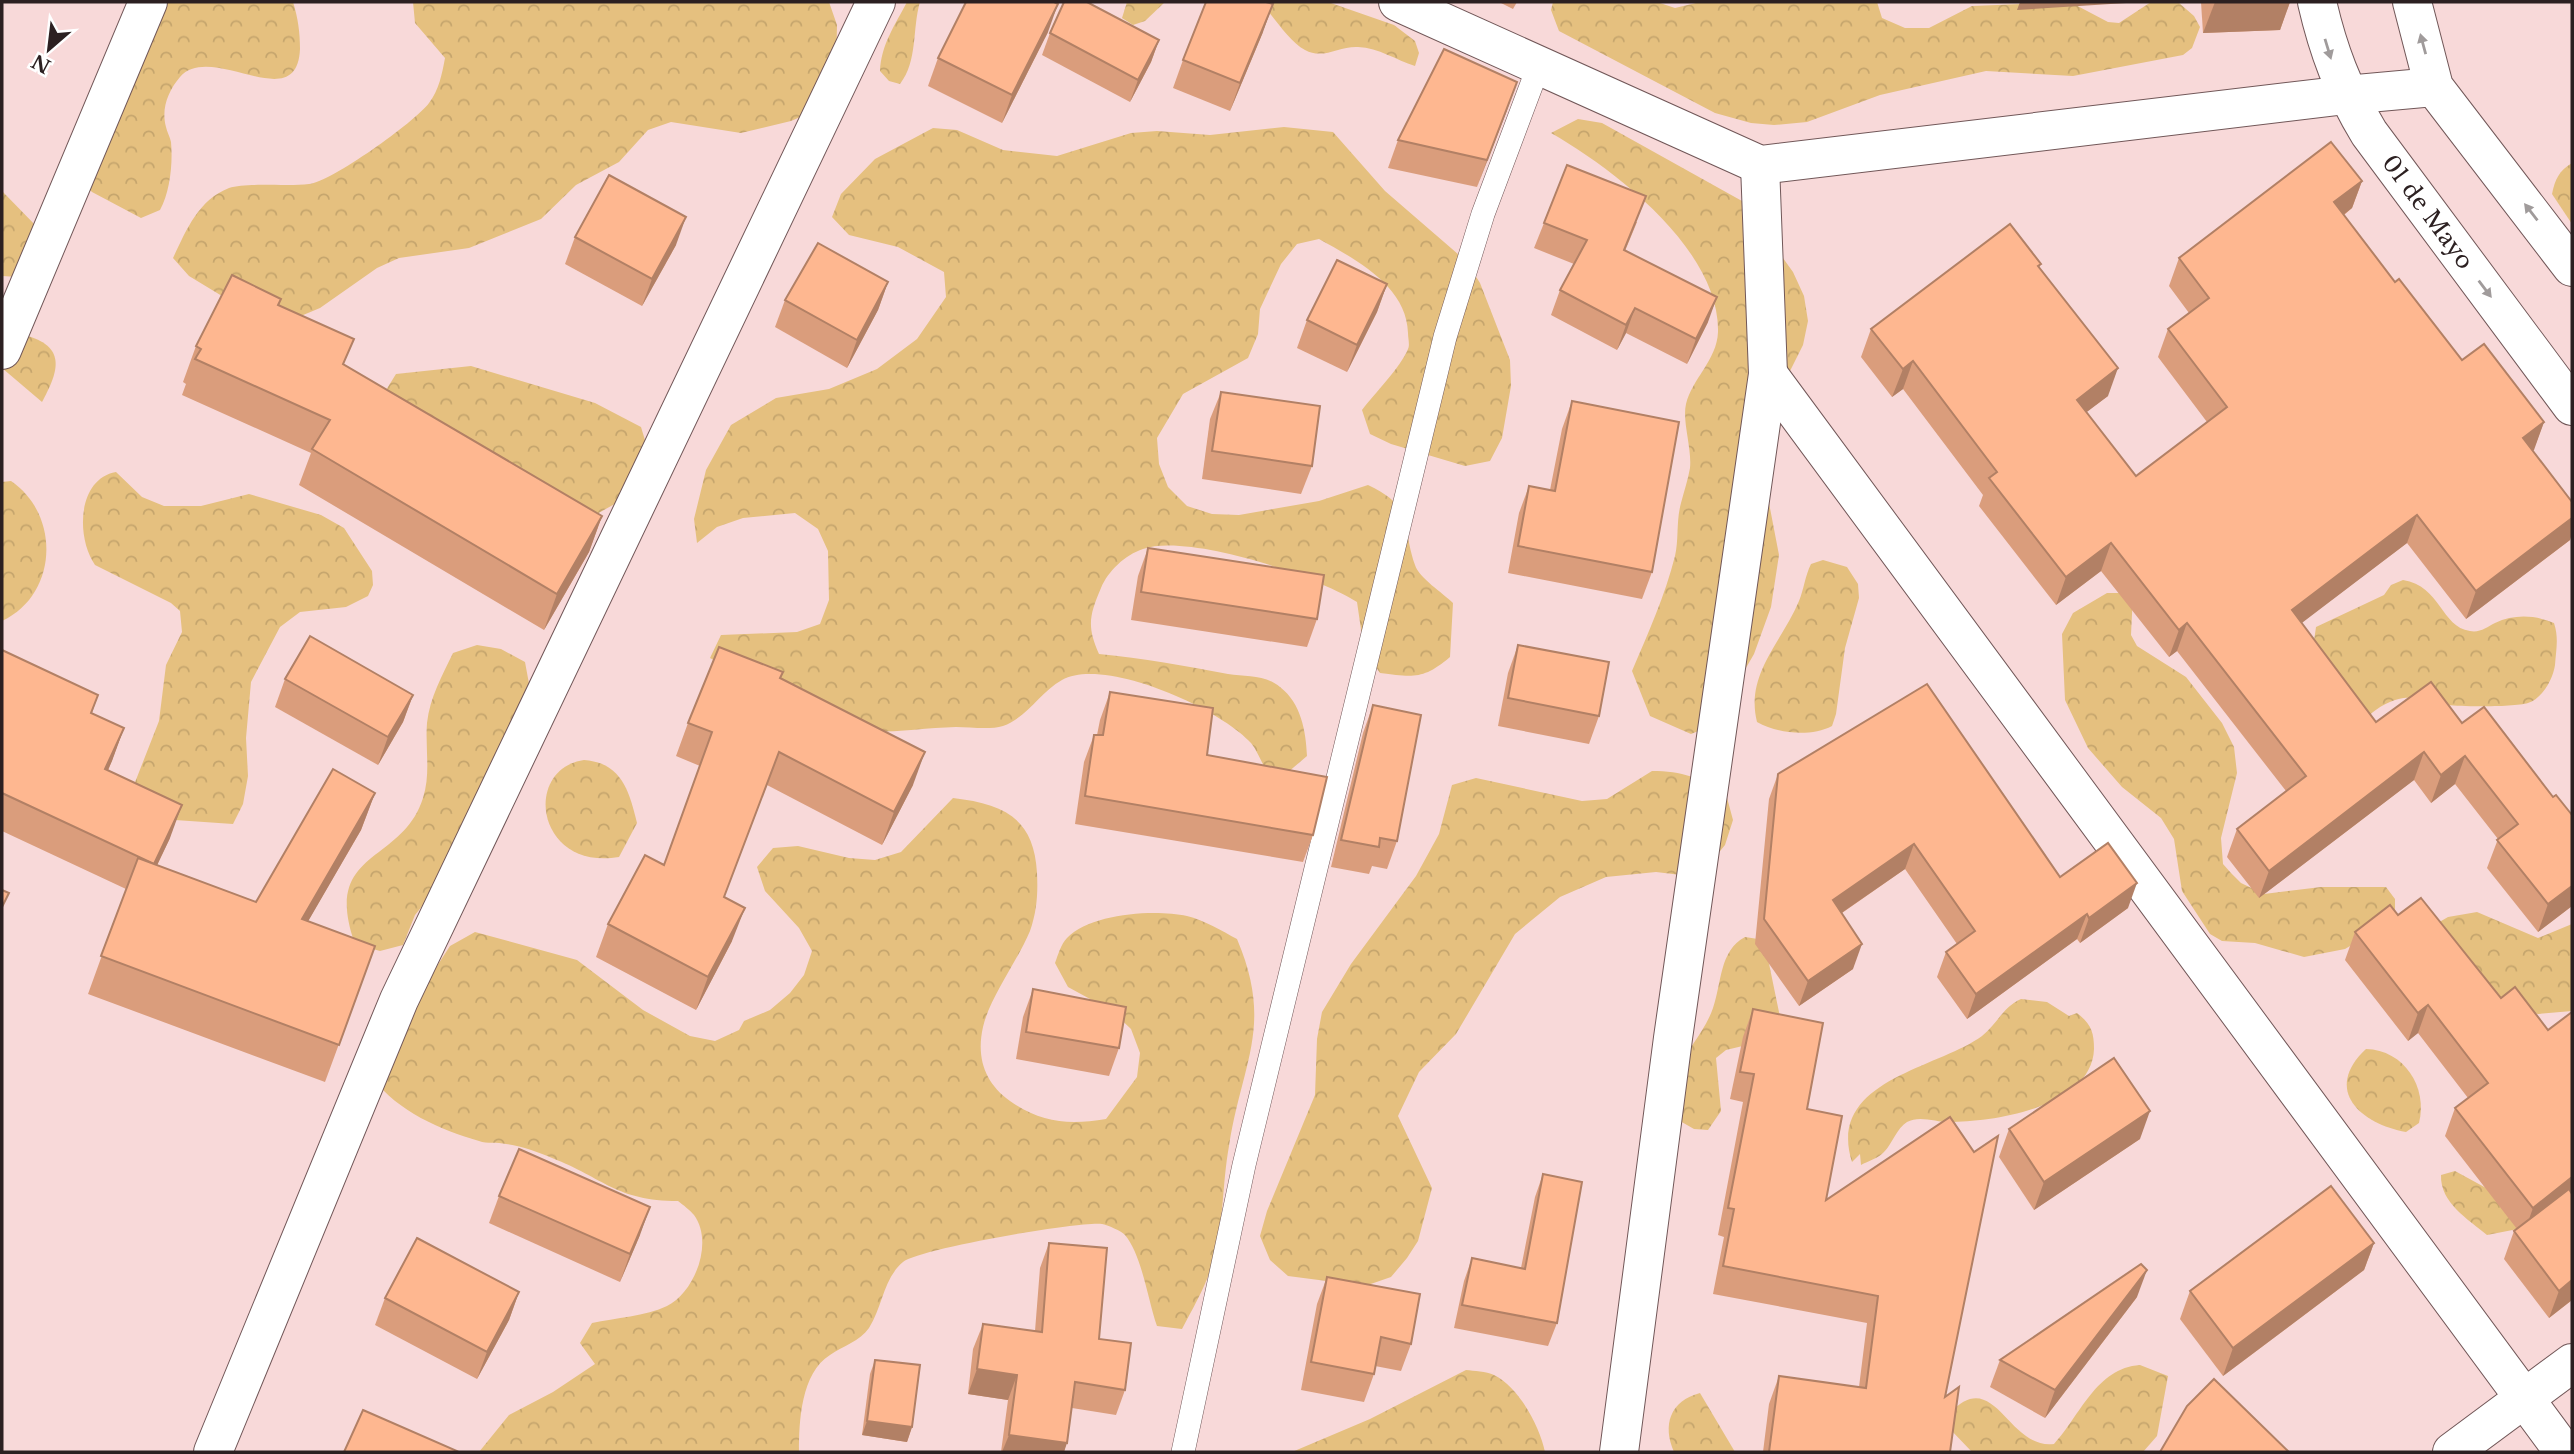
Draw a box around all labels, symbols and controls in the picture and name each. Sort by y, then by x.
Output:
north arrow [14,14,84,84]
one-way arrow [2417,33,2428,55]
one-way arrow [2324,39,2334,60]
text: N [28,49,55,78]
street label: 01 de Mayo [2376,149,2479,275]
one-way arrow [2523,204,2538,222]
one-way arrow [2478,280,2493,298]

